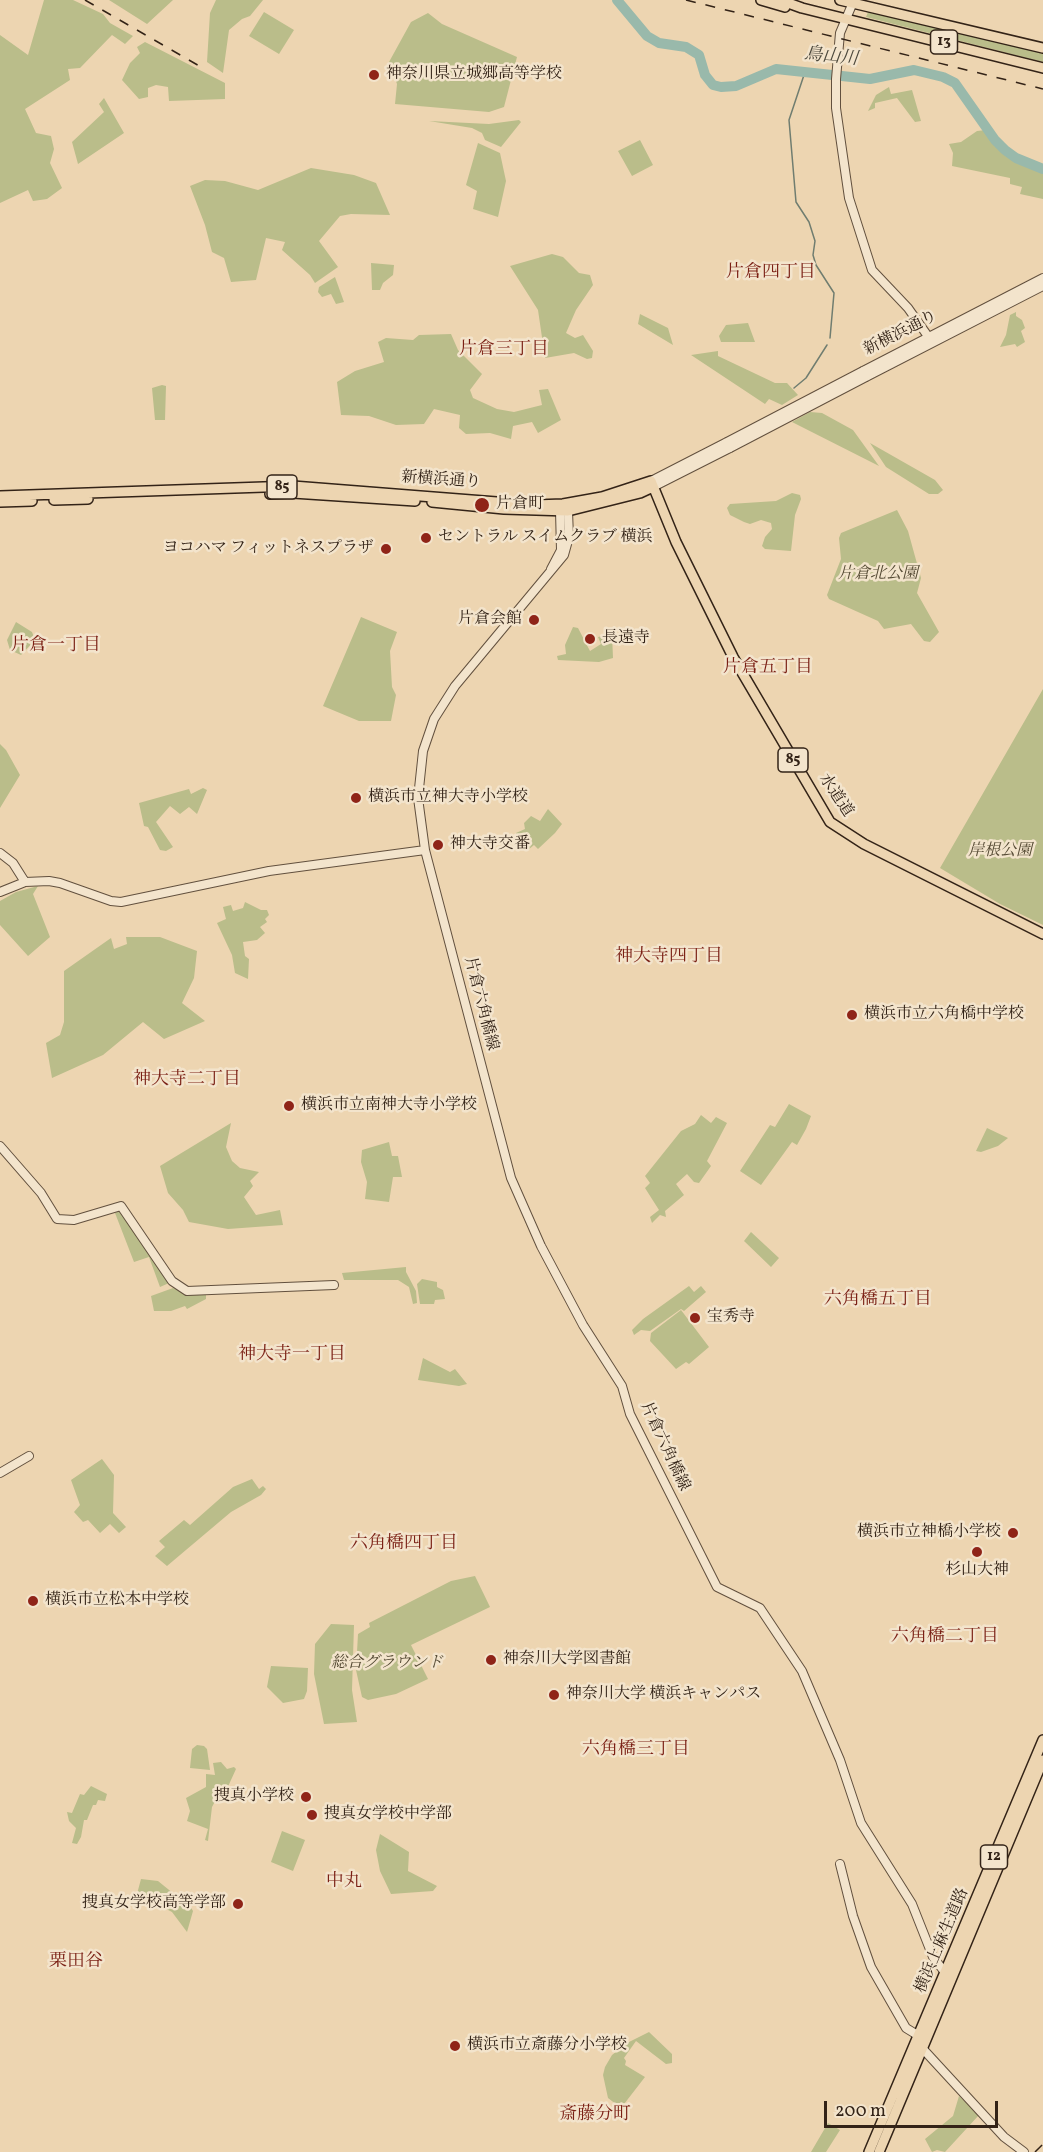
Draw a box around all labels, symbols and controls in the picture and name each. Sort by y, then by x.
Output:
road number: 13 [930,30,958,54]
water label: 鳥山川 [803,44,859,72]
place label: 神奈川県立城郷高等学校 [386,65,562,85]
marker: 神奈川県立城郷高等学校 [367,68,381,82]
district label: 片倉四丁目 [726,263,816,285]
street label: 新横浜通り [861,307,941,361]
district label: 片倉三丁目 [459,340,549,362]
street label: 新横浜通り [400,469,482,493]
road number: 85 [267,475,297,499]
place label: 片倉町 [496,495,544,515]
marker: 片倉町 [473,496,491,514]
place label: セントラル スイムクラブ 横浜 [438,528,652,548]
marker: セントラル スイムクラブ 横浜 [419,531,433,545]
place label: ヨコハマ フィットネスプラザ [163,539,374,559]
marker: ヨコハマ フィットネスプラザ [379,542,393,556]
park label: 片倉北公園 [838,565,918,585]
place label: 片倉会館 [458,610,522,630]
marker: 片倉会館 [527,613,541,627]
place label: 長遠寺 [602,629,650,649]
marker: 長遠寺 [583,632,597,646]
district label: 片倉一丁目 [11,636,101,658]
district label: 片倉五丁目 [723,658,813,680]
road number: 85 [778,748,808,772]
street label: 水道道 [814,771,856,821]
place label: 横浜市立神大寺小学校 [368,788,528,808]
marker: 横浜市立神大寺小学校 [349,791,363,805]
place label: 神大寺交番 [450,835,530,855]
marker: 神大寺交番 [431,838,445,852]
park label: 岸根公園 [968,842,1032,862]
district label: 神大寺四丁目 [615,947,723,969]
street label: 片倉六角橋線 [459,955,501,1053]
place label: 横浜市立六角橋中学校 [864,1005,1024,1025]
marker: 横浜市立六角橋中学校 [845,1008,859,1022]
district label: 神大寺二丁目 [133,1070,241,1092]
place label: 横浜市立南神大寺小学校 [301,1096,477,1116]
marker: 横浜市立南神大寺小学校 [282,1099,296,1113]
district label: 六角橋五丁目 [824,1290,932,1312]
place label: 宝秀寺 [707,1308,755,1328]
marker: 宝秀寺 [688,1311,702,1325]
district label: 神大寺一丁目 [238,1345,346,1367]
street label: 片倉六角橋線 [635,1399,693,1495]
place label: 横浜市立神橋小学校 [857,1523,1001,1543]
marker: 横浜市立神橋小学校 [1006,1526,1020,1540]
district label: 六角橋四丁目 [350,1534,458,1556]
marker: 杉山大神 [970,1545,984,1559]
place label: 杉山大神 [945,1561,1009,1581]
place label: 横浜市立松本中学校 [45,1591,189,1611]
marker: 横浜市立松本中学校 [26,1594,40,1608]
district label: 六角橋二丁目 [891,1627,999,1649]
place label: 神奈川大学図書館 [503,1650,631,1670]
marker: 神奈川大学図書館 [484,1653,498,1667]
park label: 総合グラウンド [331,1654,443,1674]
place label: 神奈川大学 横浜キャンパス [566,1685,761,1705]
marker: 神奈川大学 横浜キャンパス [547,1688,561,1702]
district label: 六角橋三丁目 [582,1740,690,1762]
place label: 捜真小学校 [214,1787,294,1807]
marker: 捜真小学校 [299,1790,313,1804]
place label: 捜真女学校中学部 [324,1805,452,1825]
marker: 捜真女学校中学部 [305,1808,319,1822]
road number: 12 [980,1845,1008,1869]
district label: 中丸 [326,1872,362,1894]
street label: 横浜上麻生道路 [912,1886,974,1996]
place label: 捜真女学校高等学部 [82,1894,226,1914]
marker: 捜真女学校高等学部 [231,1897,245,1911]
district label: 栗田谷 [49,1952,103,1974]
place label: 横浜市立斎藤分小学校 [467,2036,627,2056]
marker: 横浜市立斎藤分小学校 [448,2039,462,2053]
scale bar [827,2089,1001,2127]
text: 200 m [835,2099,886,2124]
district label: 斎藤分町 [559,2105,631,2127]

